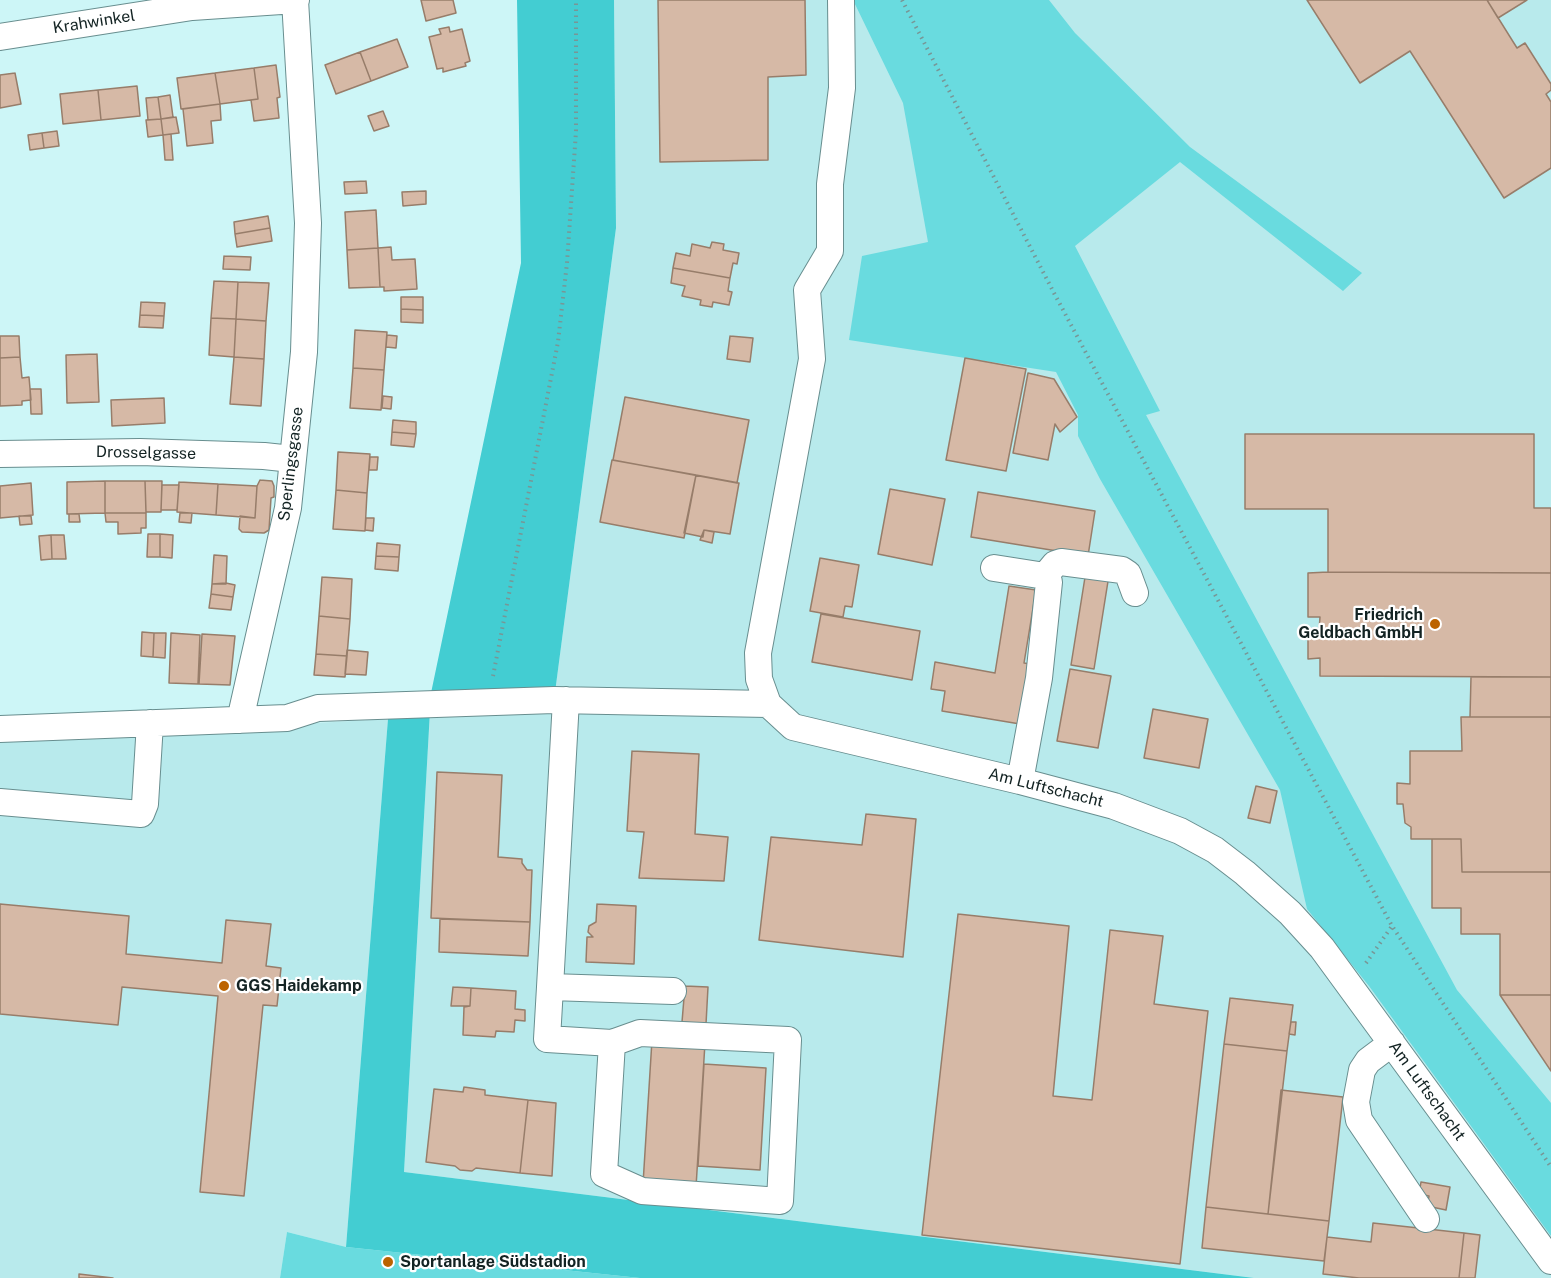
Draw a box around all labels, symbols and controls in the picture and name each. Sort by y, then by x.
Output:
street label: Krahwinkel [52,6,136,38]
street label: Sperlingsgasse [274,406,308,522]
street label: Drosselgasse [96,443,196,463]
place label: Friedrich Geldbach GmbH [1298,605,1423,643]
marker: Friedrich Geldbach GmbH [1428,617,1442,631]
street label: Am Luftschacht [986,764,1106,812]
place label: GGS Haidekamp [236,976,362,996]
marker: GGS Haidekamp [217,979,231,993]
street label: Am Luftschacht [1385,1038,1469,1144]
place label: Sportanlage Südstadion [400,1252,586,1272]
marker: Sportanlage Südstadion [381,1255,395,1269]

